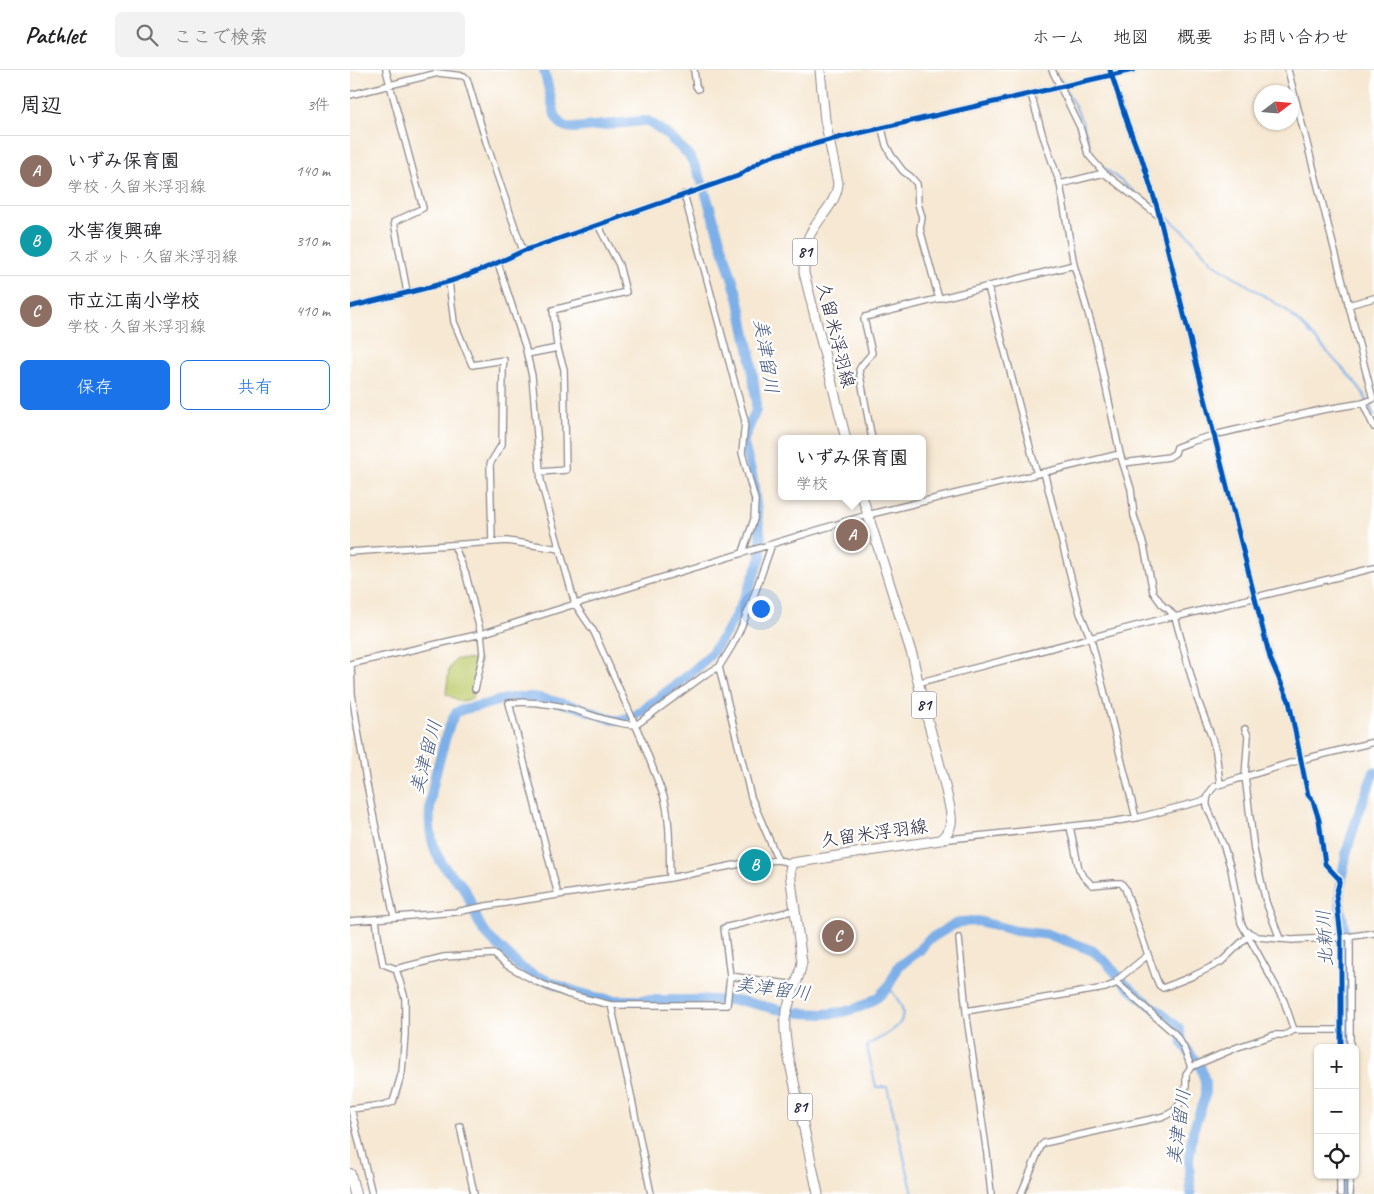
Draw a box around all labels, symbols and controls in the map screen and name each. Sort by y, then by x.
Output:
search box [115,12,465,57]
text: Pathlet [25,20,85,50]
icon: search [133,21,161,49]
text: ここで検索 [173,25,268,49]
text: ホーム [1032,26,1085,48]
text: 地図 [1113,26,1149,48]
text: 概要 [1177,26,1213,48]
text: お問い合わせ [1241,26,1349,48]
north arrow [1254,85,1299,130]
text: 周辺 [20,92,62,118]
text: 3件 [307,95,330,115]
text: いずみ保育園 [67,149,179,173]
text: A [32,161,40,181]
text: 140 m [296,161,330,181]
text: 学校 · 久留米浮羽線 [67,177,206,197]
text: 水害復興碑 [67,219,162,243]
text: B [32,231,40,251]
text: 310 m [296,231,330,251]
road number: 81 [792,238,818,266]
text: スポット · 久留米浮羽線 [67,247,238,267]
street label: 久留米浮羽線 [812,280,860,390]
text: 市立江南小学校 [67,289,200,313]
text: C [32,301,40,321]
text: 410 m [296,301,330,321]
text: 学校 · 久留米浮羽線 [67,317,206,337]
water label: 美津留川 [748,317,784,395]
button: 保存 [20,360,170,410]
button: 共有 [180,360,330,410]
popup [778,435,926,500]
text: いずみ保育園 [796,446,908,470]
text: 学校 [796,474,828,494]
pin: A [836,516,868,554]
your location [748,596,774,622]
road number: 81 [912,692,936,718]
water label: 美津留川 [405,717,447,797]
street label: 久留米浮羽線 [819,815,929,851]
pin: B [739,846,771,884]
water label: 北新川 [1312,909,1338,967]
pin: C [822,917,854,955]
water label: 美津留川 [734,972,812,1006]
map controls [1314,1044,1359,1179]
button: + [1314,1044,1359,1089]
water label: 美津留川 [1162,1088,1196,1166]
button: − [1314,1089,1359,1134]
road number: 81 [788,1094,812,1120]
button: locate [1314,1134,1359,1179]

